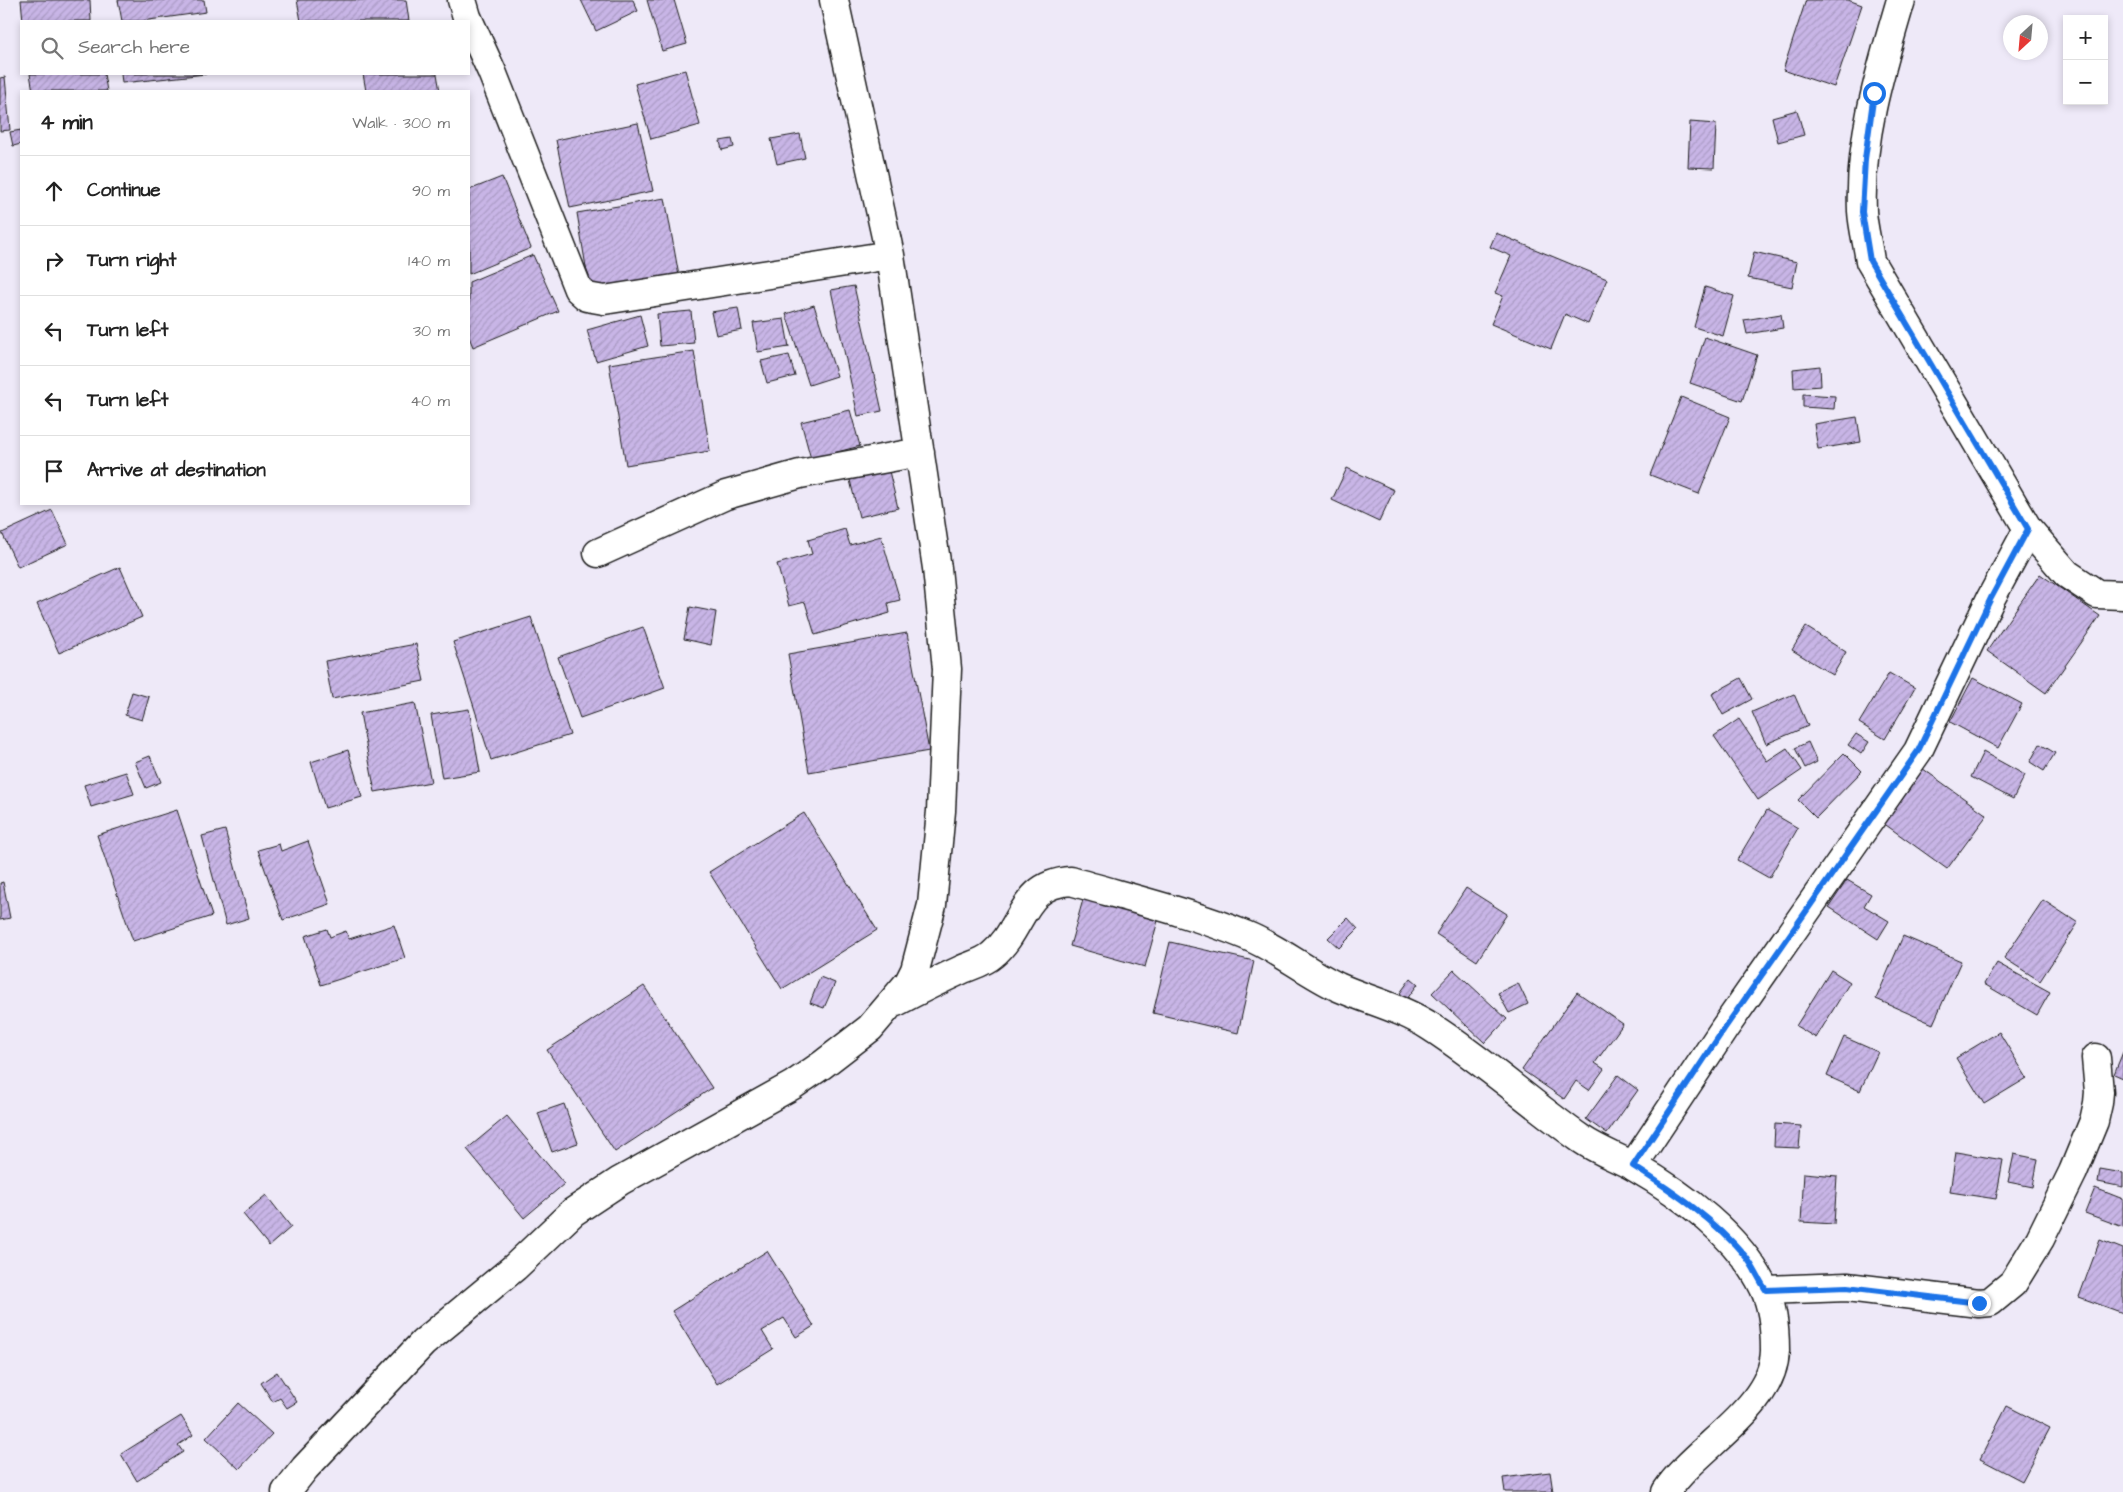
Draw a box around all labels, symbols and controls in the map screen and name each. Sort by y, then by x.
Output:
north arrow [2003,15,2048,60]
map controls [2063,15,2108,105]
button: + [2063,15,2108,60]
search box [20,20,470,75]
icon: search [38,34,66,62]
text: Search here [78,34,190,61]
button: − [2063,60,2108,105]
route start [1863,82,1886,105]
text: 4 min [40,108,93,137]
text: Walk · 300 m [352,112,450,134]
icon: ahead [40,177,68,205]
text: Continue [87,177,161,204]
text: 90 m [412,180,450,202]
icon: right [40,247,68,275]
text: Turn right [87,247,176,274]
text: 140 m [408,250,450,272]
icon: left [40,317,68,345]
text: Turn left [87,317,168,344]
text: 30 m [413,320,450,342]
icon: left [40,387,68,415]
text: Turn left [87,387,168,414]
text: 40 m [410,390,450,412]
icon: arrive [40,457,68,485]
text: Arrive at destination [87,457,266,484]
route end [1968,1292,1991,1315]

